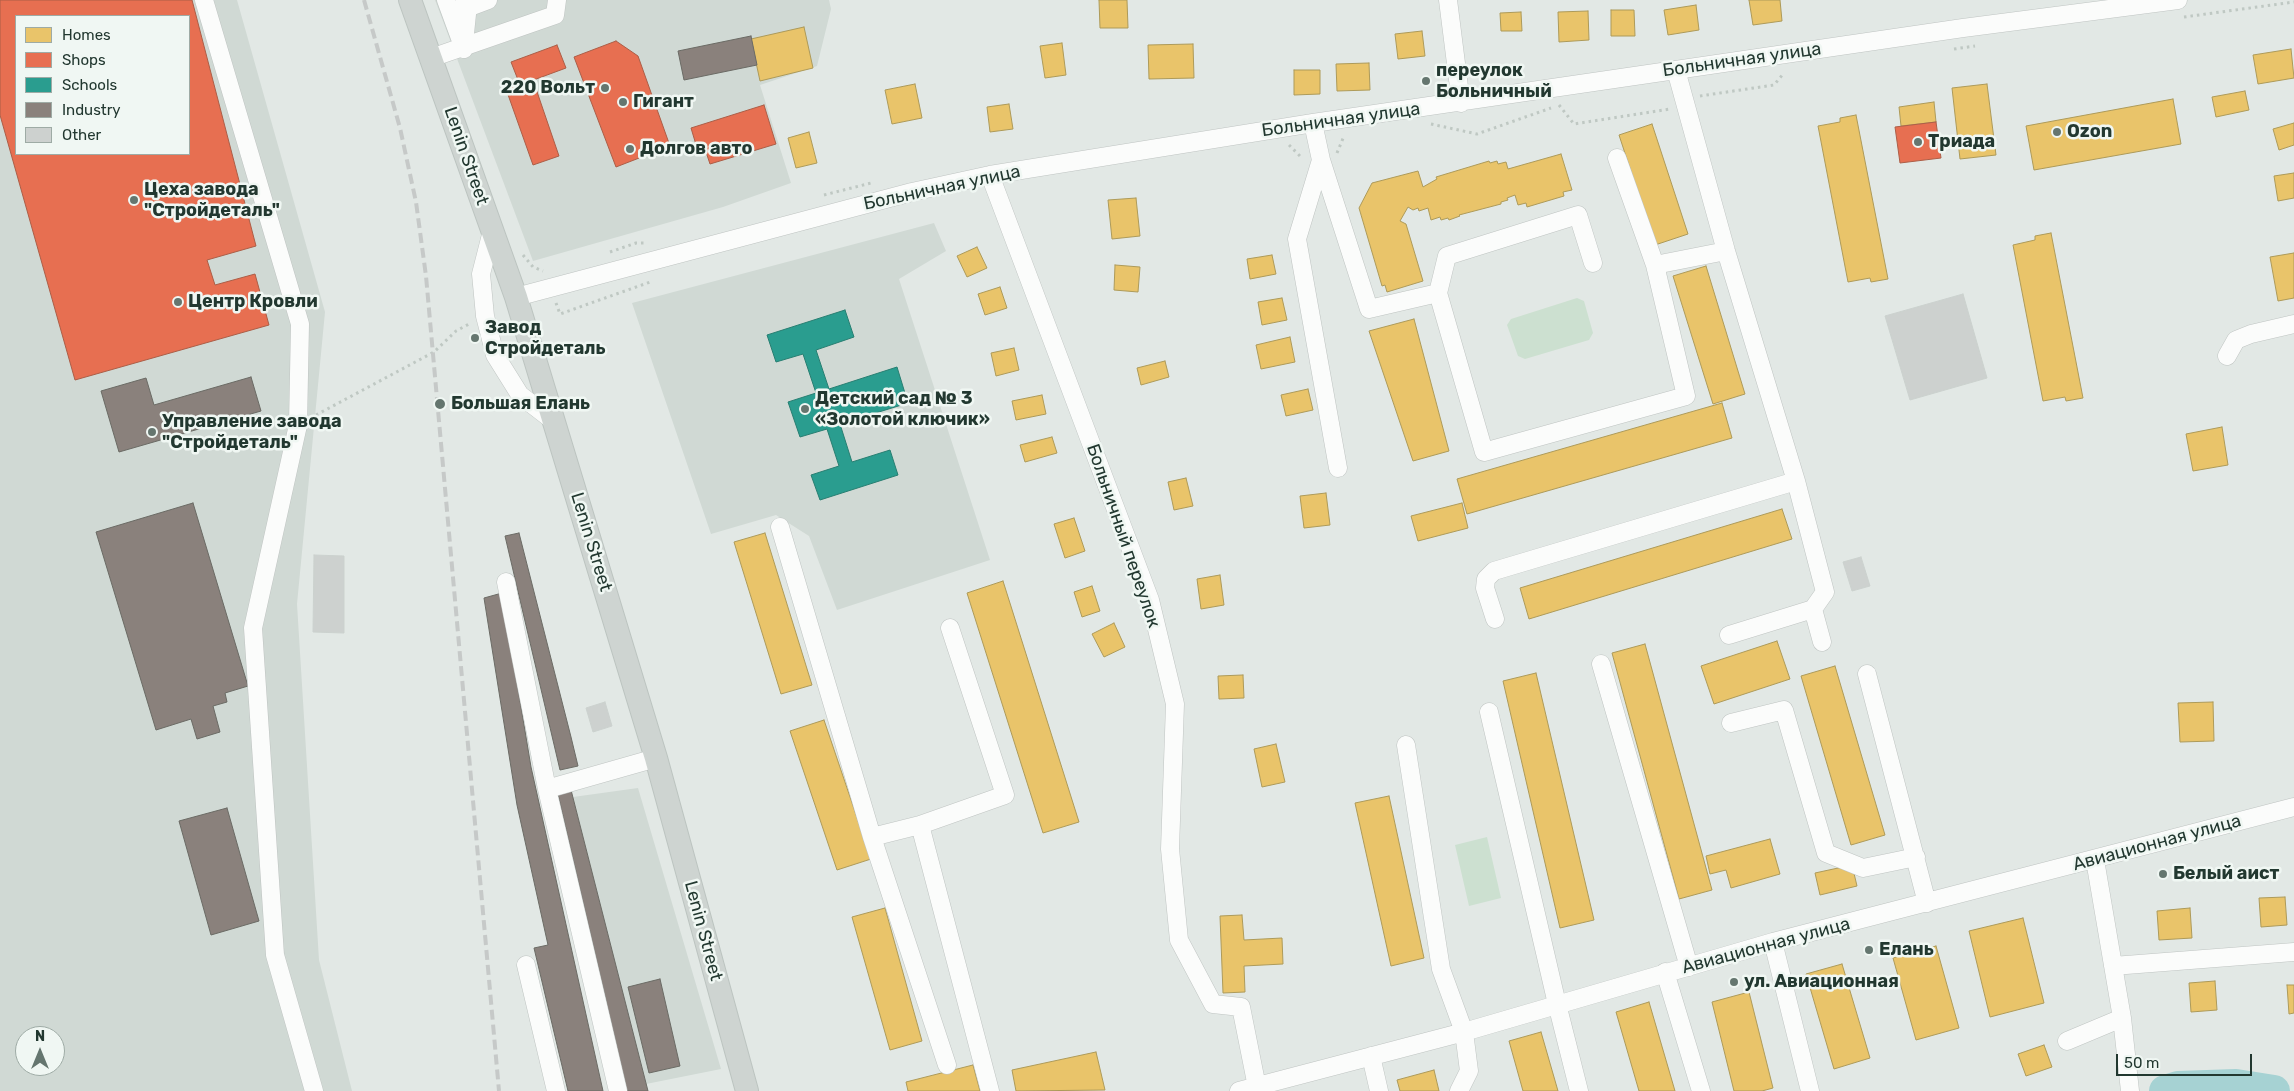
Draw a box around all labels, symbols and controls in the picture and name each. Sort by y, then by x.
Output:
legend [15,15,190,155]
text: Homes [62,26,111,44]
street label: Больничная улица [1661,38,1823,82]
text: Shops [62,51,106,69]
place label: переулок Больничный [1436,60,1552,102]
marker: переулок Больничный [1420,75,1432,87]
text: Schools [62,76,117,94]
place label: 220 Вольт [501,77,595,99]
marker: 220 Вольт [599,82,611,94]
place label: Гигант [633,91,694,113]
marker: Гигант [617,96,629,108]
street label: Больничная улица [1260,98,1422,142]
text: Industry [62,101,121,119]
street label: Lenin Street [439,104,493,208]
place label: Ozon [2067,121,2112,143]
text: Other [62,126,101,144]
marker: Ozon [2051,126,2063,138]
place label: Триада [1928,131,1995,153]
marker: Триада [1912,136,1924,148]
place label: Долгов авто [640,138,752,160]
marker: Долгов авто [624,143,636,155]
street label: Больничная улица [862,161,1022,215]
place label: Цеха завода "Стройдеталь" [144,179,280,222]
marker: Цеха завода "Стройдеталь" [128,194,140,206]
place label: Центр Кровли [188,291,318,313]
marker: Центр Кровли [172,296,184,308]
place label: Завод Стройдеталь [485,317,606,359]
marker: Завод Стройдеталь [469,332,481,344]
place label: Детский сад № 3 «Золотой ключик» [815,388,990,430]
place label: Большая Елань [451,393,590,415]
marker: Большая Елань [433,397,447,411]
marker: Детский сад № 3 «Золотой ключик» [799,403,811,415]
place label: Управление завода "Стройдеталь" [162,411,342,454]
marker: Управление завода "Стройдеталь" [146,426,158,438]
street label: Больничный переулок [1081,441,1165,631]
street label: Lenin Street [566,490,616,594]
street label: Авиационная улица [2070,810,2244,876]
place label: Белый аист [2173,863,2279,885]
marker: Белый аист [2157,868,2169,880]
street label: Lenin Street [679,879,727,983]
street label: Авиационная улица [1679,913,1853,979]
place label: Елань [1879,939,1934,961]
marker: Елань [1863,944,1875,956]
place label: ул. Авиационная [1744,971,1899,993]
marker: ул. Авиационная [1728,976,1740,988]
north arrow [15,1026,65,1076]
text: N [35,1028,45,1045]
scale bar [2119,1044,2255,1076]
text: 50 m [2124,1054,2159,1072]

